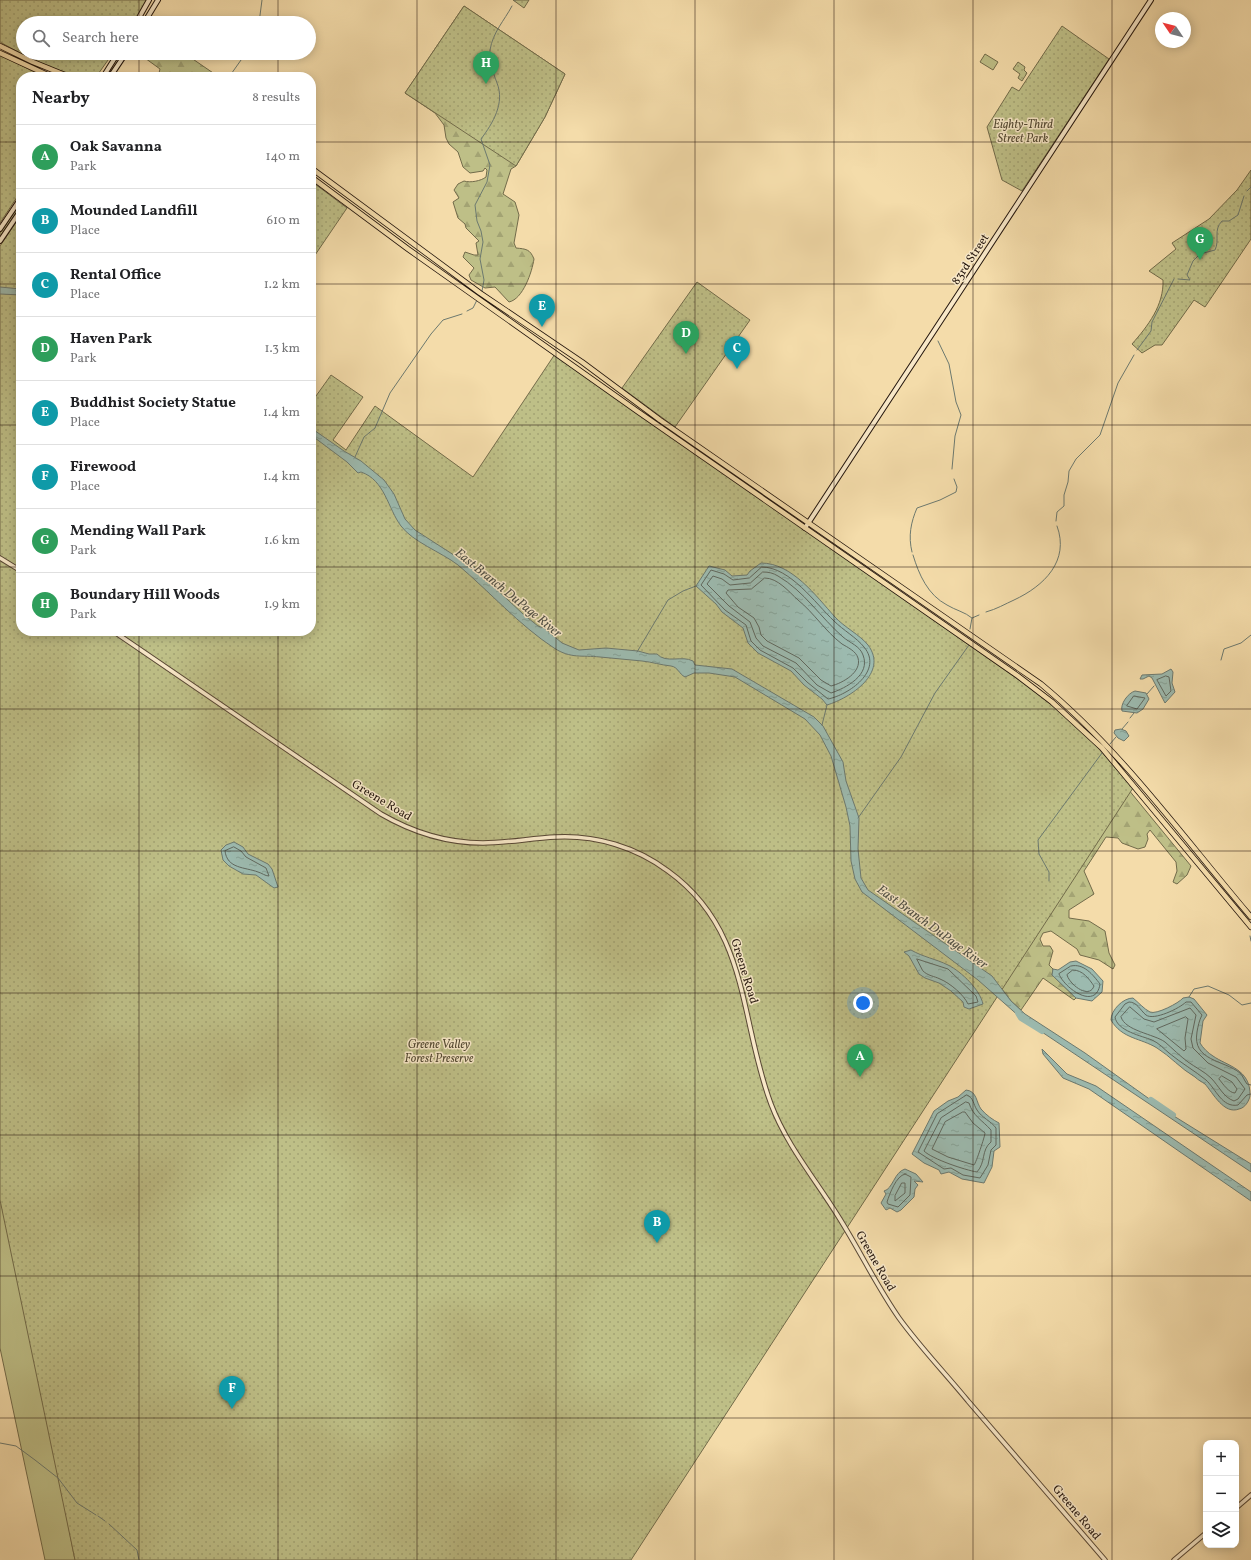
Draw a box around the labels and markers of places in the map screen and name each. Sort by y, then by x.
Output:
pin: H [473,51,499,84]
pin: G [1187,227,1213,260]
pin: E [529,294,555,327]
pin: D [673,321,699,354]
pin: C [724,336,750,369]
pin: A [847,1044,873,1077]
pin: B [644,1210,670,1243]
pin: F [219,1376,245,1409]

